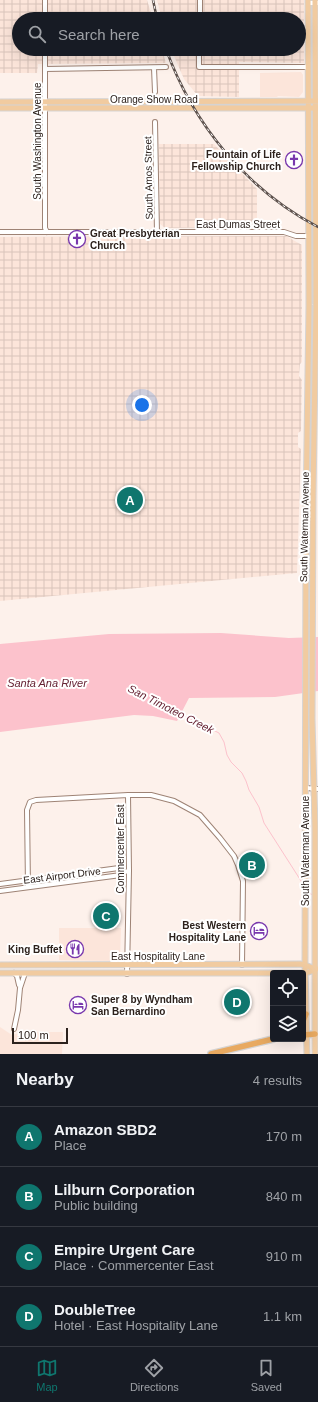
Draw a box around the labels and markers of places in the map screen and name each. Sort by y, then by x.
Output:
place label: Fountain of Life Fellowship Church [192,149,281,172]
church icon: Fountain of Life Fellowship Church [284,150,304,170]
place label: Great Presbyterian Church [90,228,180,251]
church icon: Great Presbyterian Church [67,229,87,249]
pin: A [117,485,143,515]
pin: B [239,850,265,880]
pin: C [93,901,119,931]
place label: Best Western Hospitality Lane [169,920,246,943]
hotel icon: Best Western Hospitality Lane [249,921,269,941]
restaurant icon: King Buffet [65,939,85,959]
place label: King Buffet [8,944,63,955]
pin: D [224,987,250,1017]
place label: Super 8 by Wyndham San Bernardino [91,994,193,1017]
hotel icon: Super 8 by Wyndham San Bernardino [68,995,88,1015]

